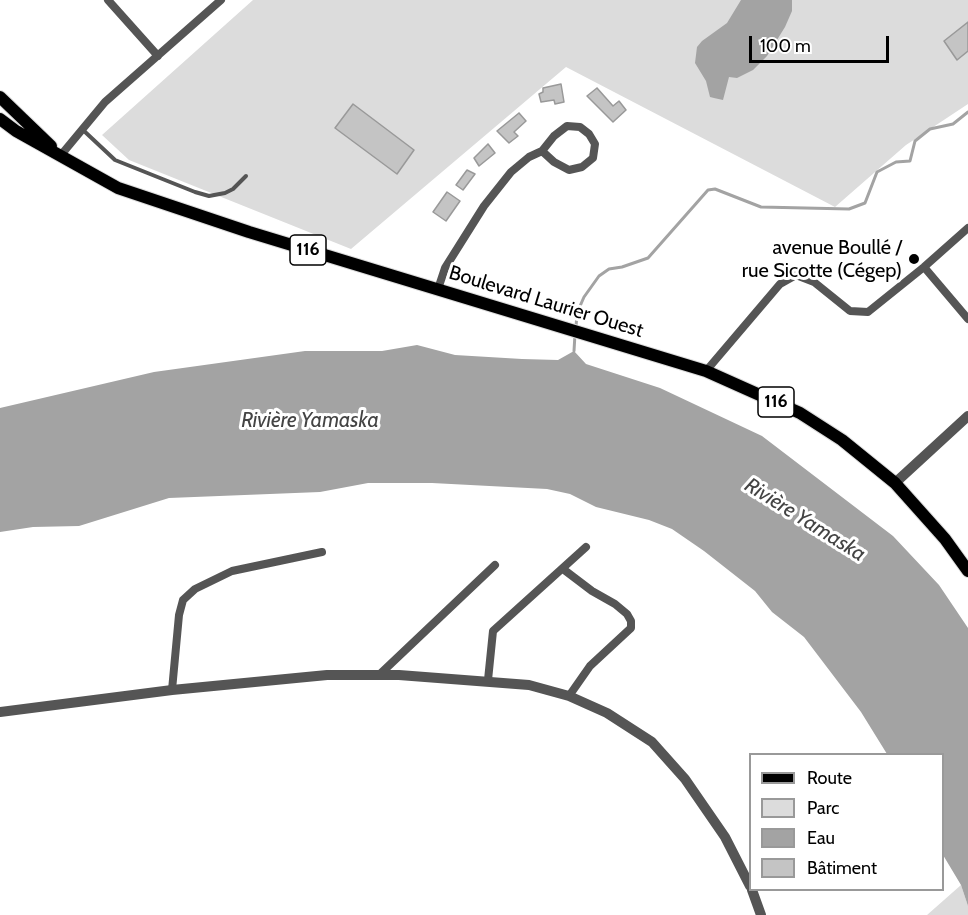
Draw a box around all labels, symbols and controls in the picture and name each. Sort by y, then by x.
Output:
scale bar [752,24,892,62]
text: 100 m [760,35,811,57]
road number: 116 [290,235,326,265]
place label: avenue Boullé / rue Sicotte (Cégep) [742,236,902,283]
marker: avenue Boullé / rue Sicotte (Cégep) [907,252,921,266]
street label: Boulevard Laurier Ouest [446,261,646,343]
road number: 116 [758,387,794,417]
water label: Rivière Yamaska [241,408,379,434]
water label: Rivière Yamaska [740,473,870,567]
legend [749,753,944,891]
text: Route [807,767,852,789]
text: Parc [807,797,839,819]
text: Eau [807,827,835,849]
text: Bâtiment [807,857,877,879]

